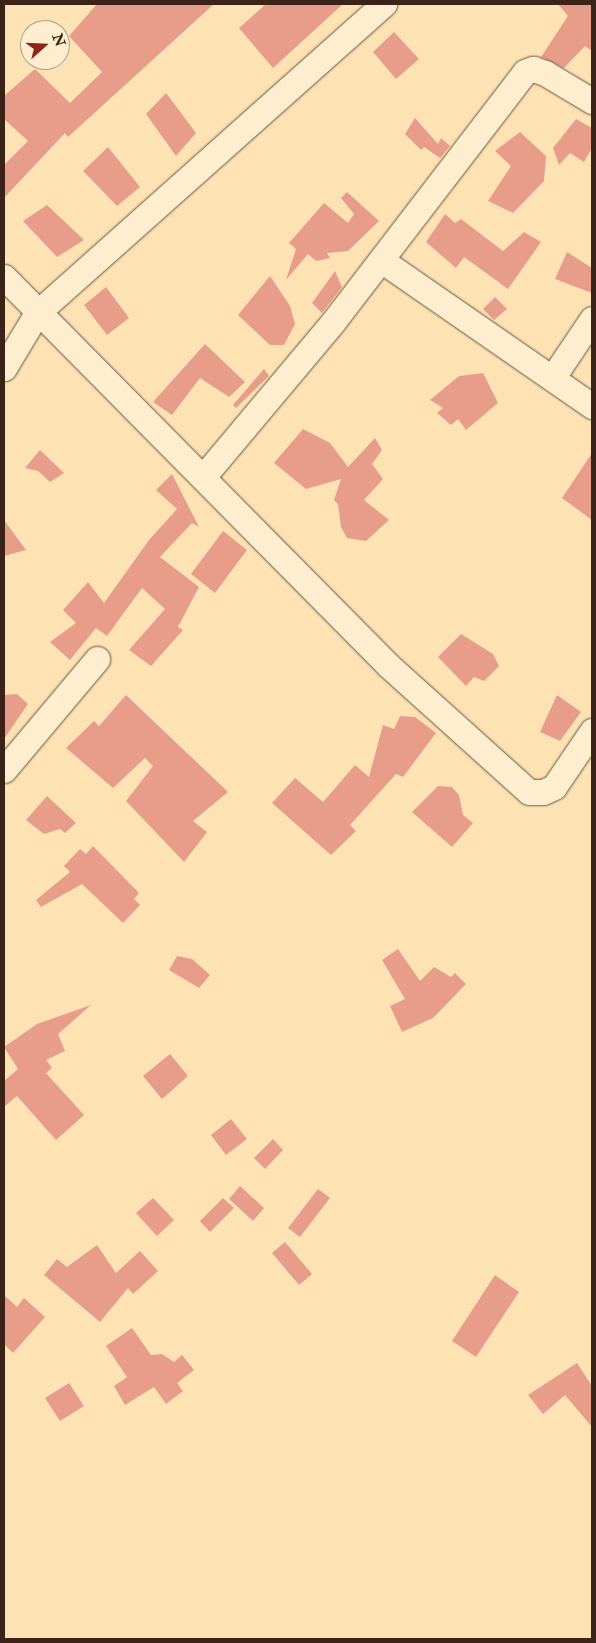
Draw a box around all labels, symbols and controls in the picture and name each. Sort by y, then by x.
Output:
north arrow [20,20,70,70]
text: N [48,31,69,49]

